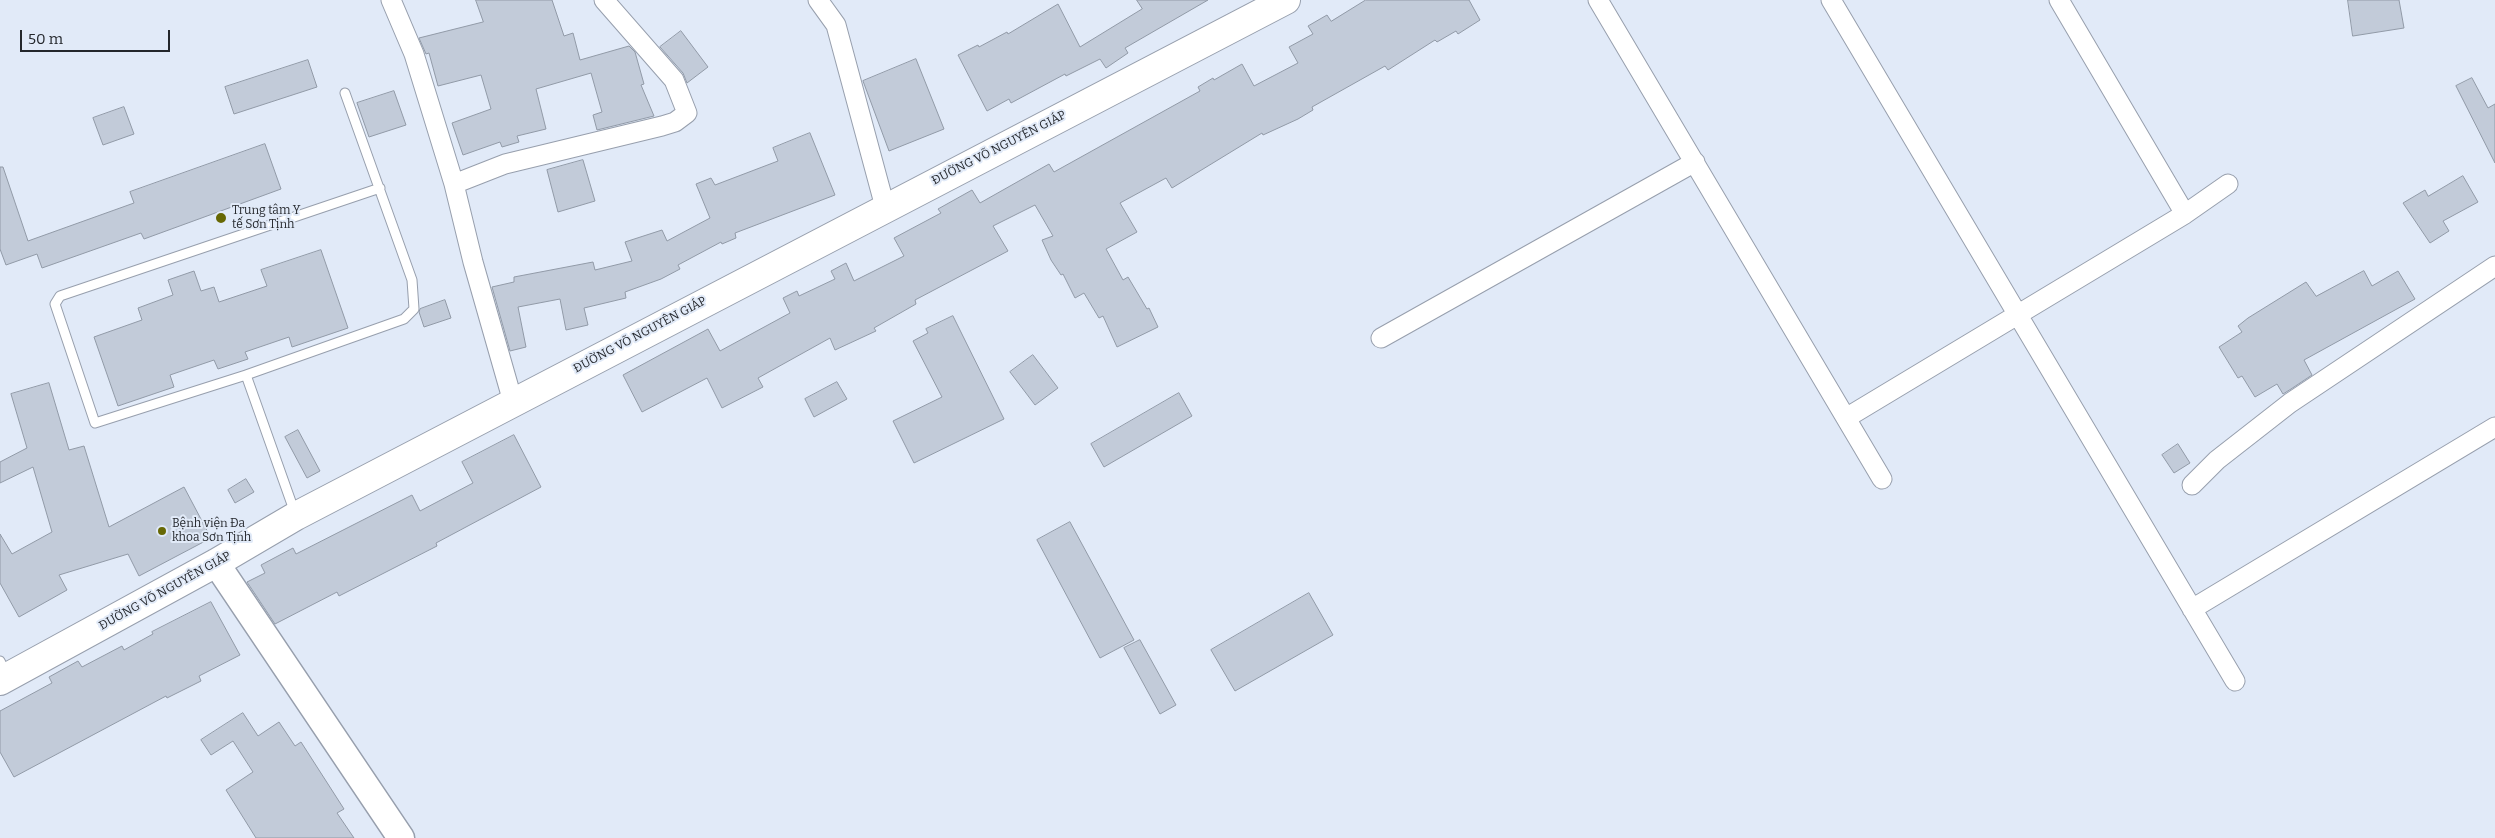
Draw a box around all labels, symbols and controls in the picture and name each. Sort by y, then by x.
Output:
scale bar [22,20,172,52]
text: 50 m [28,30,63,48]
street label: ĐƯỜNG VÕ NGUYÊN GIÁP [930,108,1068,188]
place label: Trung tâm Y tế Sơn Tịnh [232,204,300,232]
marker: Trung tâm Y tế Sơn Tịnh [214,211,228,225]
street label: ĐƯỜNG VÕ NGUYÊN GIÁP [571,294,709,376]
place label: Bệnh viện Đa khoa Sơn Tịnh [172,517,251,545]
marker: Bệnh viện Đa khoa Sơn Tịnh [156,525,168,537]
street label: ĐƯỜNG VÕ NGUYÊN GIÁP [97,549,233,633]

